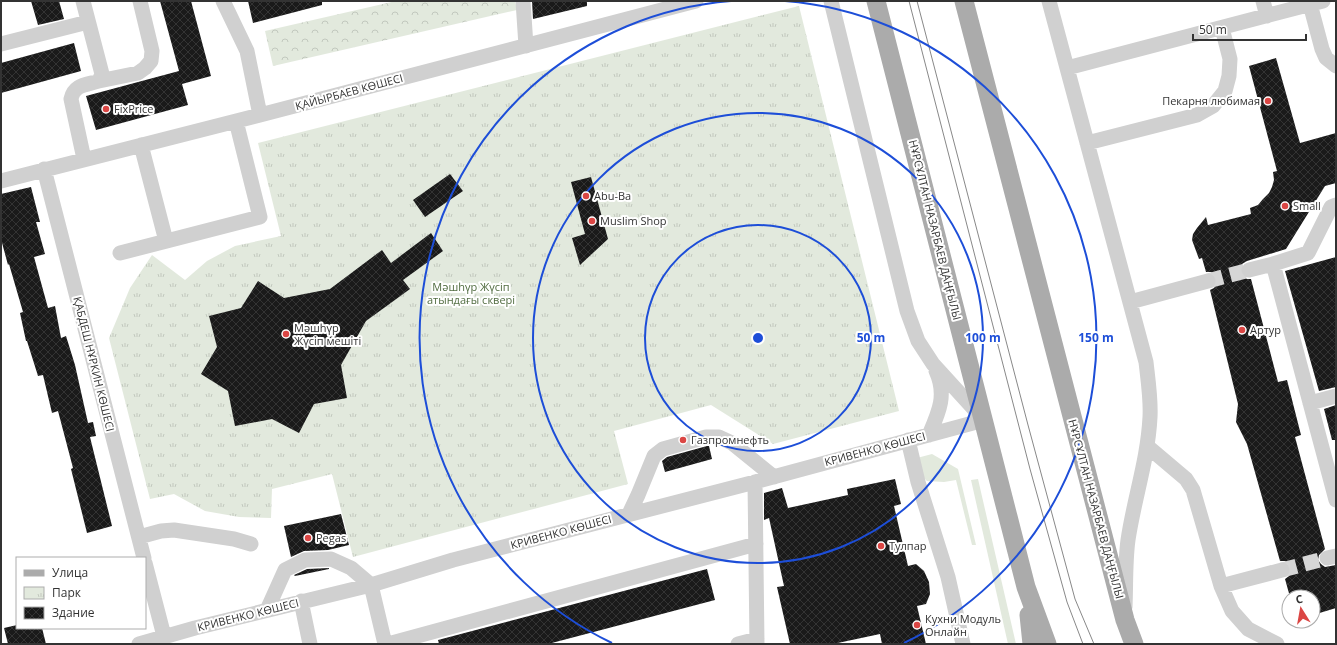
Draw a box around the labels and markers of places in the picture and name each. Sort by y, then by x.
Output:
place label: Пекарня любимая [1162,93,1260,108]
marker: Пекарня любимая [1263,96,1273,106]
place label: FixPrice [114,101,154,116]
marker: FixPrice [101,104,111,114]
place label: Abu-Ba [594,188,631,203]
marker: Abu-Ba [581,191,591,201]
place label: Small [1293,198,1321,213]
marker: Small [1280,201,1290,211]
place label: Muslim Shop [600,213,667,228]
marker: Muslim Shop [587,216,597,226]
place label: Мәшһүр Жүсіп мешіті [294,320,361,348]
place label: Артур [1250,322,1281,337]
marker: Артур [1237,325,1247,335]
marker: Мәшһүр Жүсіп мешіті [281,329,291,339]
centre of rings [751,331,765,345]
place label: Газпромнефть [691,432,769,447]
marker: Газпромнефть [678,435,688,445]
place label: Pegas [316,530,346,545]
marker: Pegas [303,533,313,543]
place label: Тулпар [889,538,927,553]
marker: Тулпар [876,541,886,551]
place label: Кухни Модуль Онлайн [925,611,1001,639]
marker: Кухни Модуль Онлайн [912,620,922,630]

